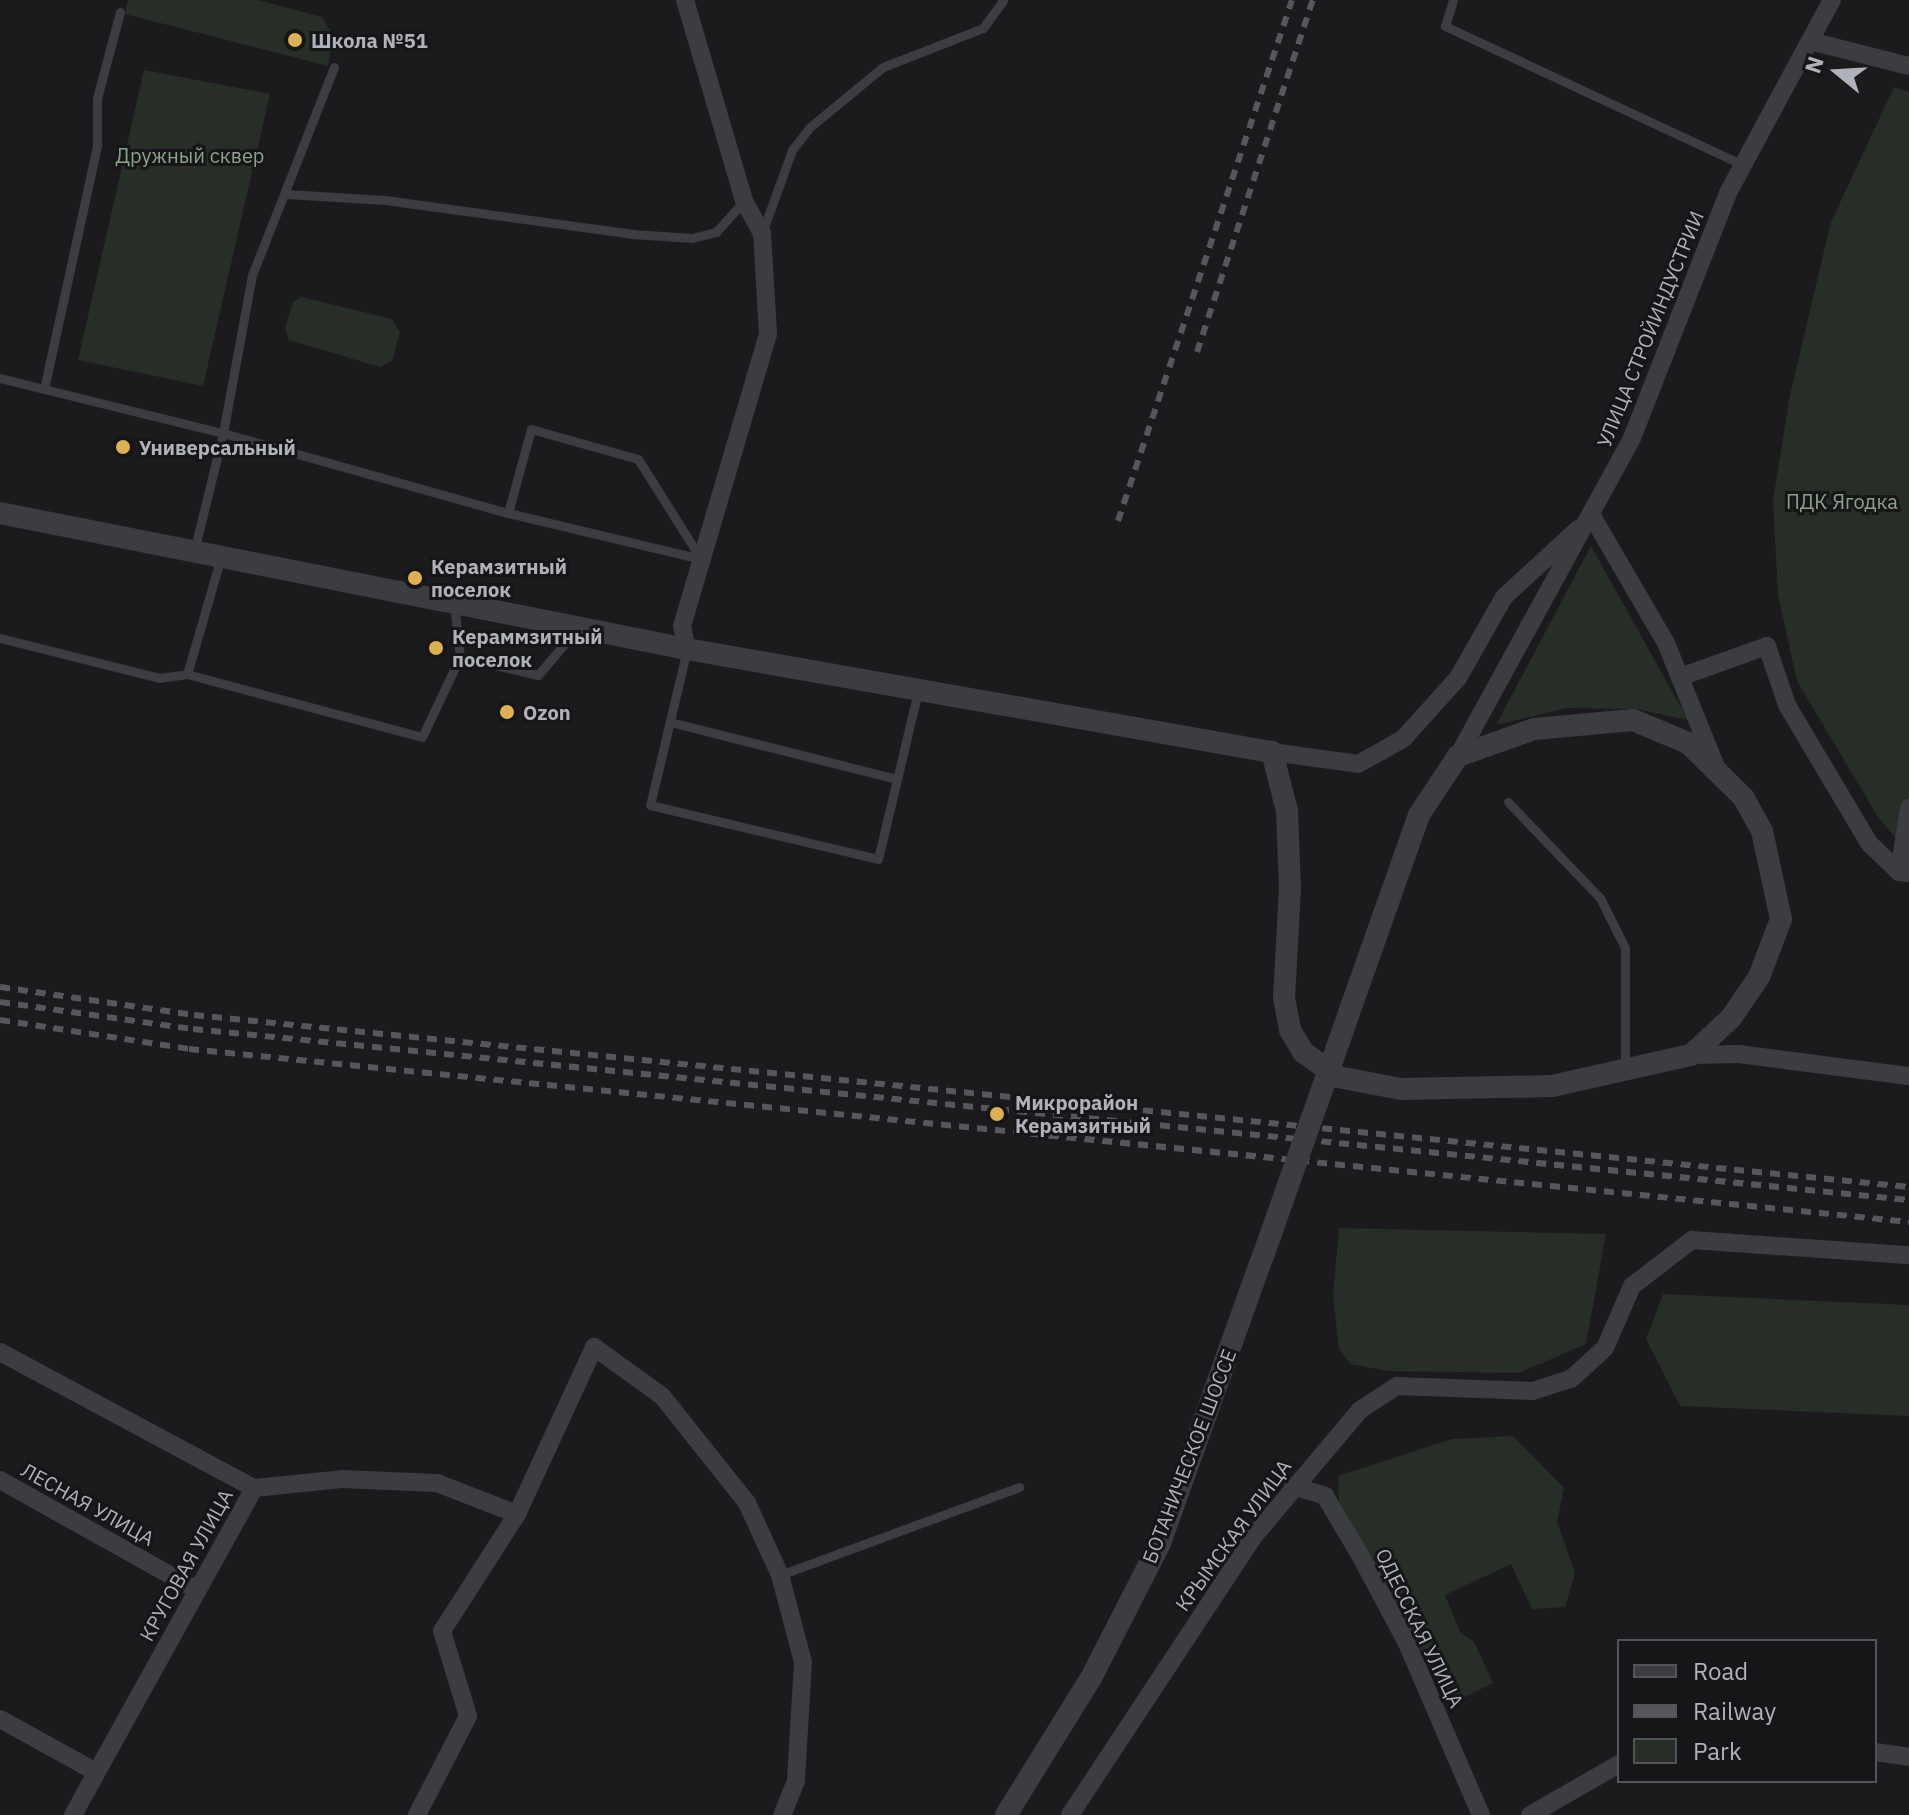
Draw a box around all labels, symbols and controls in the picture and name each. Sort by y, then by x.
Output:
place label: Школа №51 [311,28,428,52]
marker: Школа №51 [286,31,304,49]
north arrow [1797,32,1877,112]
text: N [1797,52,1830,76]
park label: Дружный сквер [116,143,264,167]
street label: УЛИЦА СТРОЙИНДУСТРИИ [1592,207,1708,451]
place label: Универсальный [139,435,296,459]
marker: Универсальный [114,438,132,456]
park label: ПДК Ягодка [1786,489,1898,513]
place label: Керамзитный поселок [431,554,567,601]
marker: Керамзитный поселок [406,569,424,587]
place label: Кераммзитный поселок [452,624,602,671]
marker: Кераммзитный поселок [427,639,445,657]
place label: Ozon [523,700,571,724]
marker: Ozon [498,703,516,721]
place label: Микрорайон Керамзитный [1015,1090,1151,1137]
marker: Микрорайон Керамзитный [986,1103,1008,1125]
street label: БОТАНИЧЕСКОЕ ШОССЕ [1137,1346,1241,1566]
street label: КРЫМСКАЯ УЛИЦА [1170,1455,1296,1615]
street label: ЛЕСНАЯ УЛИЦА [17,1458,159,1550]
street label: КРУГОВАЯ УЛИЦА [134,1485,238,1645]
street label: ОДЕССКАЯ УЛИЦА [1371,1544,1469,1712]
legend [1617,1639,1877,1783]
text: Road [1693,1655,1748,1687]
text: Railway [1693,1695,1776,1727]
text: Park [1693,1735,1742,1767]

